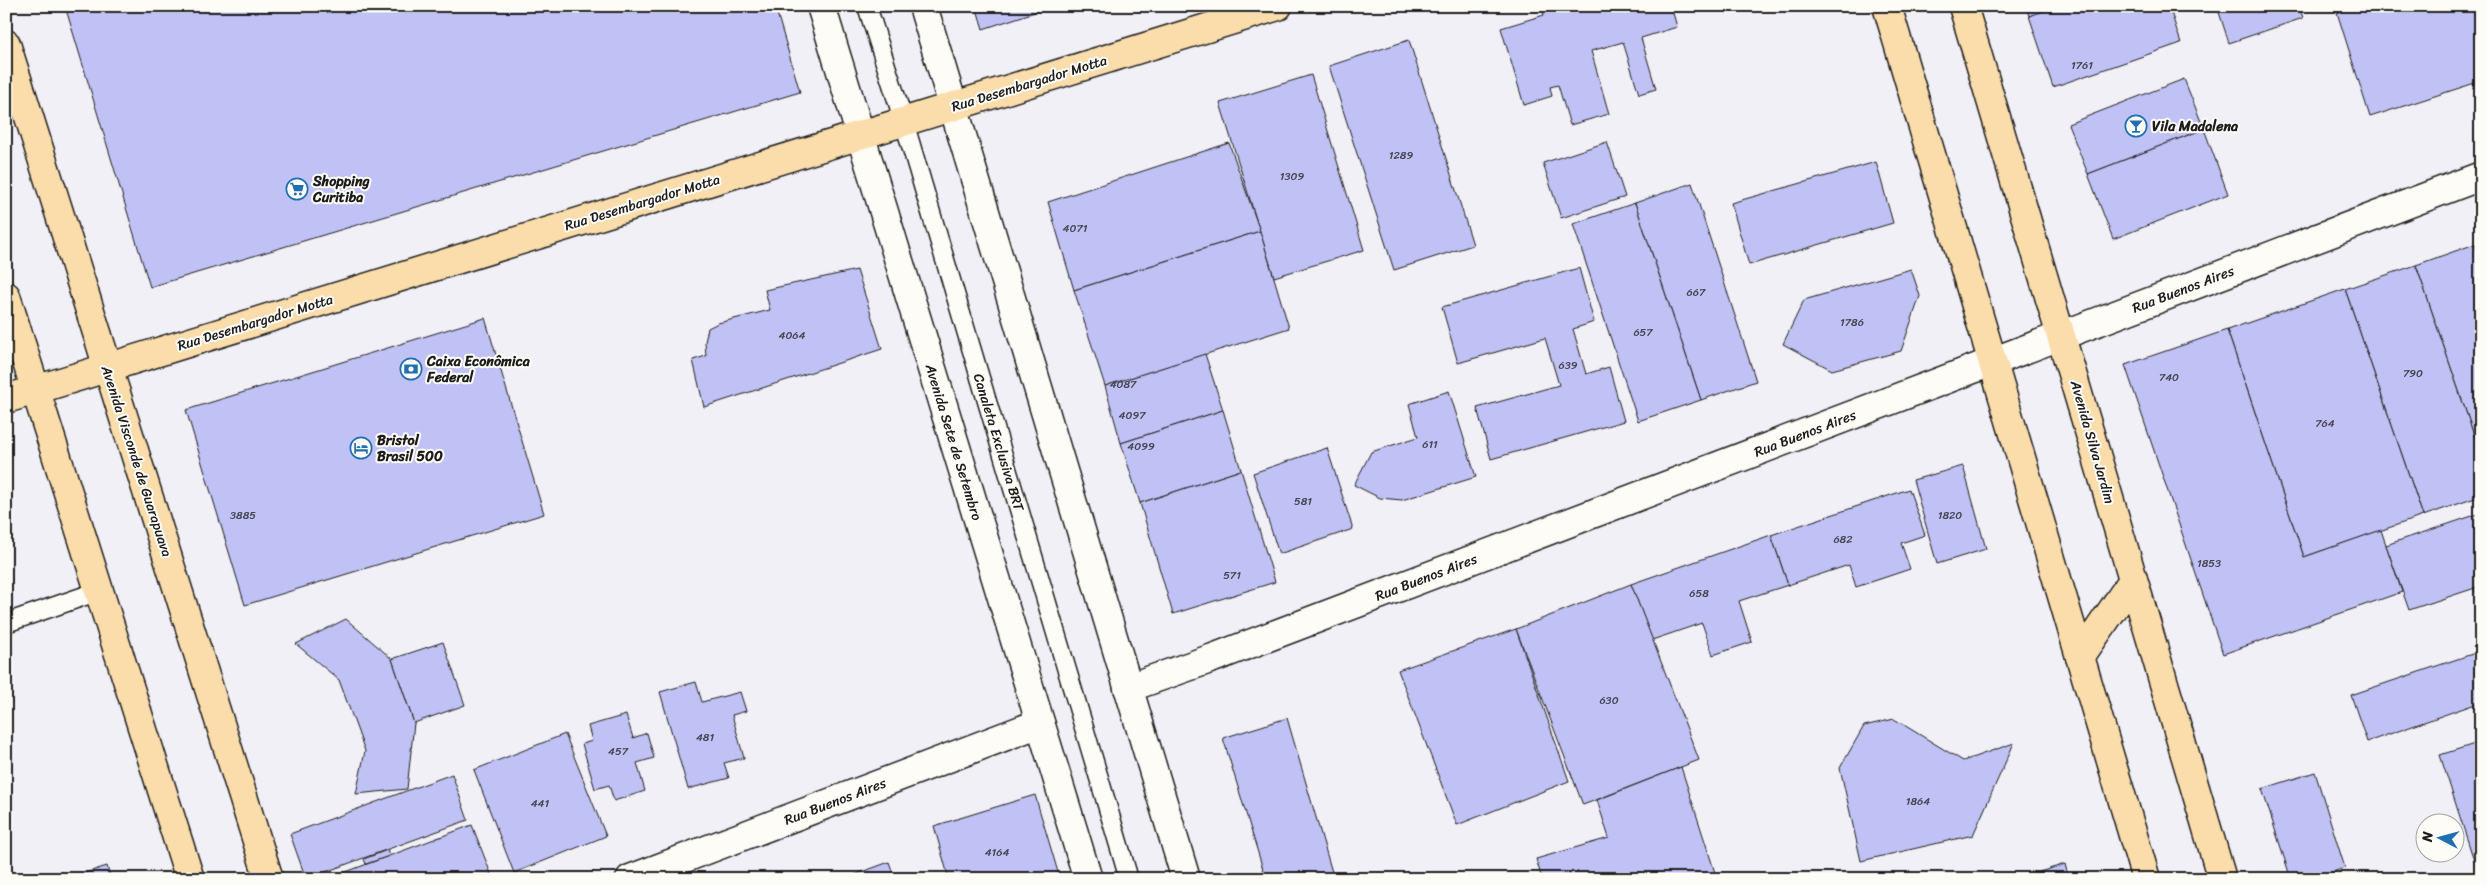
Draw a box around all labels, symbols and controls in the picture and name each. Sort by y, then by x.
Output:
street label: Rua Desembargador Motta [948,48,1110,119]
house number: 1761 [2071,56,2093,75]
bar icon: Vila Madalena [2124,114,2148,138]
place label: Vila Madalena [2152,114,2239,139]
house number: 1289 [1389,146,1413,165]
street label: Rua Desembargador Motta [561,167,723,238]
house number: 1309 [1280,167,1304,186]
place label: Shopping Curitiba [312,169,370,210]
supermarket icon: Shopping Curitiba [285,177,309,201]
house number: 4071 [1063,219,1088,238]
street label: Rua Buenos Aires [2129,258,2238,320]
house number: 667 [1687,283,1706,302]
street label: Rua Desembargador Motta [174,287,336,358]
house number: 1786 [1840,313,1864,332]
house number: 657 [1633,323,1653,342]
house number: 4064 [779,326,806,345]
place label: Caixa Econômica Federal [426,349,531,390]
house number: 639 [1558,356,1578,375]
bank icon: Caixa Econômica Federal [399,357,423,381]
street label: Avenida Sete de Setembro [917,360,989,524]
street label: Avenida Visconde de Guarapuava [93,361,179,560]
house number: 790 [2403,364,2423,383]
house number: 740 [2159,368,2179,387]
street label: Canaleta Exclusiva BRT [966,370,1032,515]
house number: 4087 [1110,375,1137,394]
street label: Avenida Silva Jardim [2063,376,2122,507]
street label: Rua Buenos Aires [1751,402,1860,464]
house number: 4097 [1119,406,1146,425]
house number: 764 [2315,414,2335,433]
place label: Bristol Brasil 500 [377,428,443,469]
house number: 611 [1422,435,1438,454]
hotel icon: Bristol Brasil 500 [349,436,373,460]
house number: 4099 [1127,437,1155,456]
house number: 581 [1294,492,1312,511]
house number: 3885 [230,506,256,525]
house number: 1820 [1938,506,1962,525]
house number: 682 [1833,530,1853,549]
street label: Rua Buenos Aires [1372,546,1481,608]
house number: 1853 [2197,554,2221,573]
house number: 571 [1223,566,1241,585]
house number: 658 [1689,584,1709,603]
house number: 630 [1599,691,1619,710]
house number: 481 [696,728,714,747]
house number: 457 [608,742,629,761]
street label: Rua Buenos Aires [781,770,890,832]
house number: 1864 [1906,792,1930,811]
house number: 441 [531,794,550,813]
north arrow [2414,812,2464,862]
text: N [2415,830,2441,844]
house number: 4164 [985,843,1009,862]

